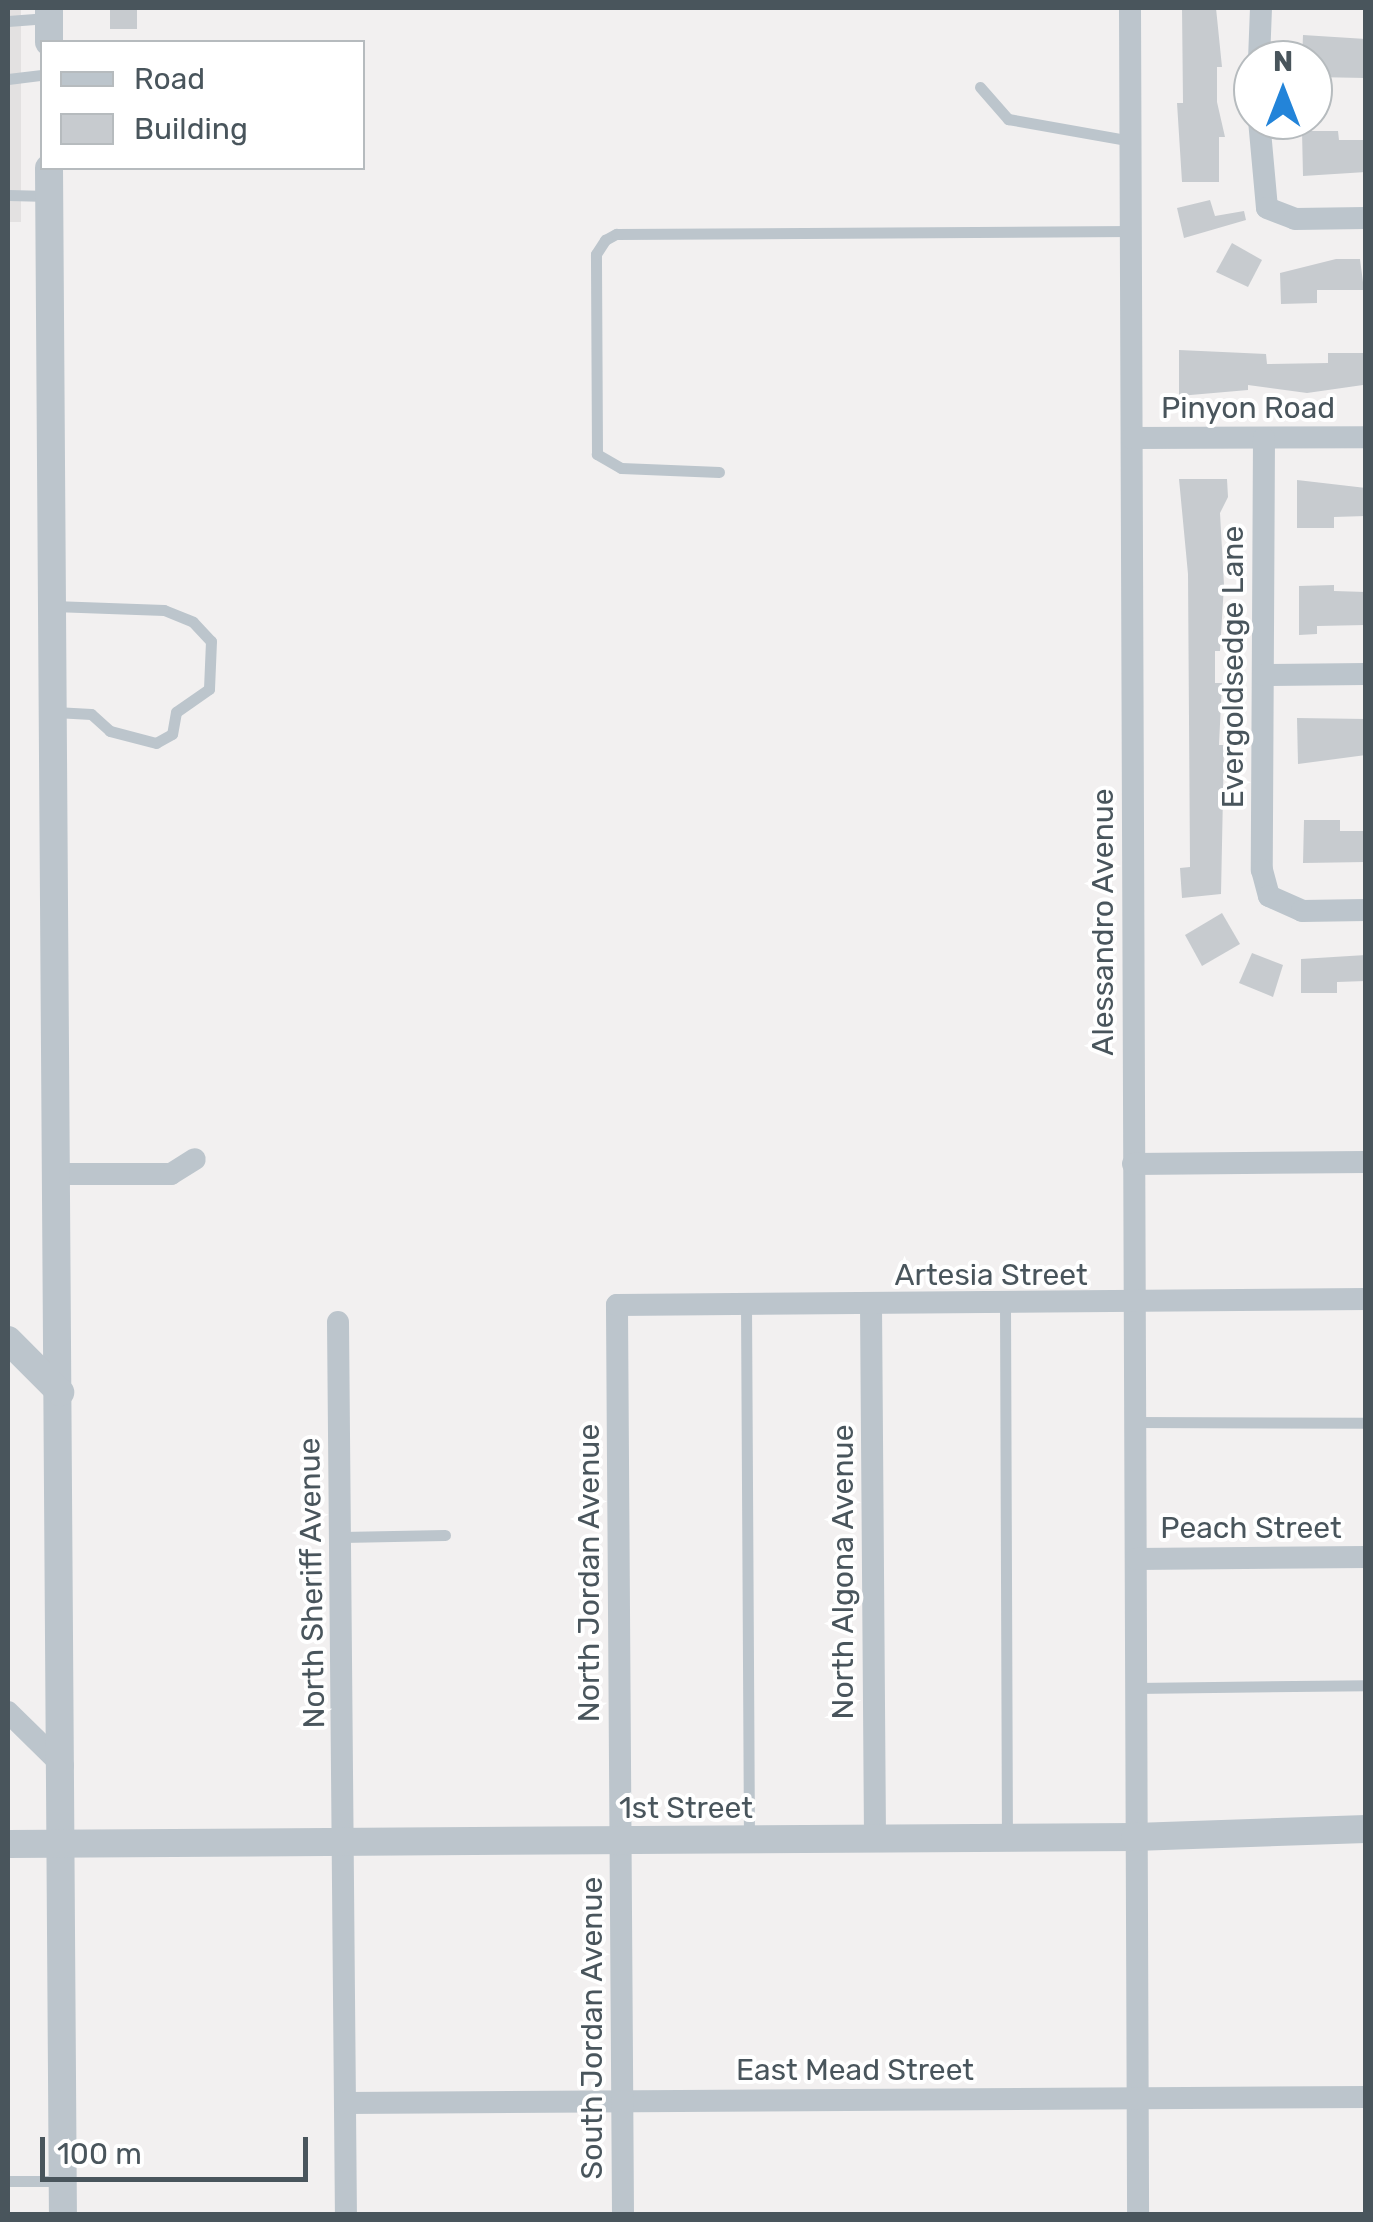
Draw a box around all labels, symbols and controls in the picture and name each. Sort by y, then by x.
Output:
legend [40,40,365,170]
north arrow [1233,40,1333,140]
text: N [1273,45,1293,78]
text: Road [134,61,205,97]
text: Building [134,111,248,147]
street label: Pinyon Road [1161,390,1335,426]
street label: Evergoldsedge Lane [1215,526,1251,808]
street label: Alessandro Avenue [1085,788,1121,1056]
street label: Artesia Street [894,1257,1088,1293]
street label: North Jordan Avenue [571,1423,607,1723]
street label: North Algona Avenue [825,1424,861,1720]
street label: North Sheriff Avenue [291,1437,333,1729]
street label: Peach Street [1160,1510,1342,1546]
street label: 1st Street [619,1790,753,1826]
street label: South Jordan Avenue [574,1876,610,2180]
street label: East Mead Street [736,2052,974,2088]
scale bar [45,2117,312,2179]
text: 100 m [57,2136,142,2172]

